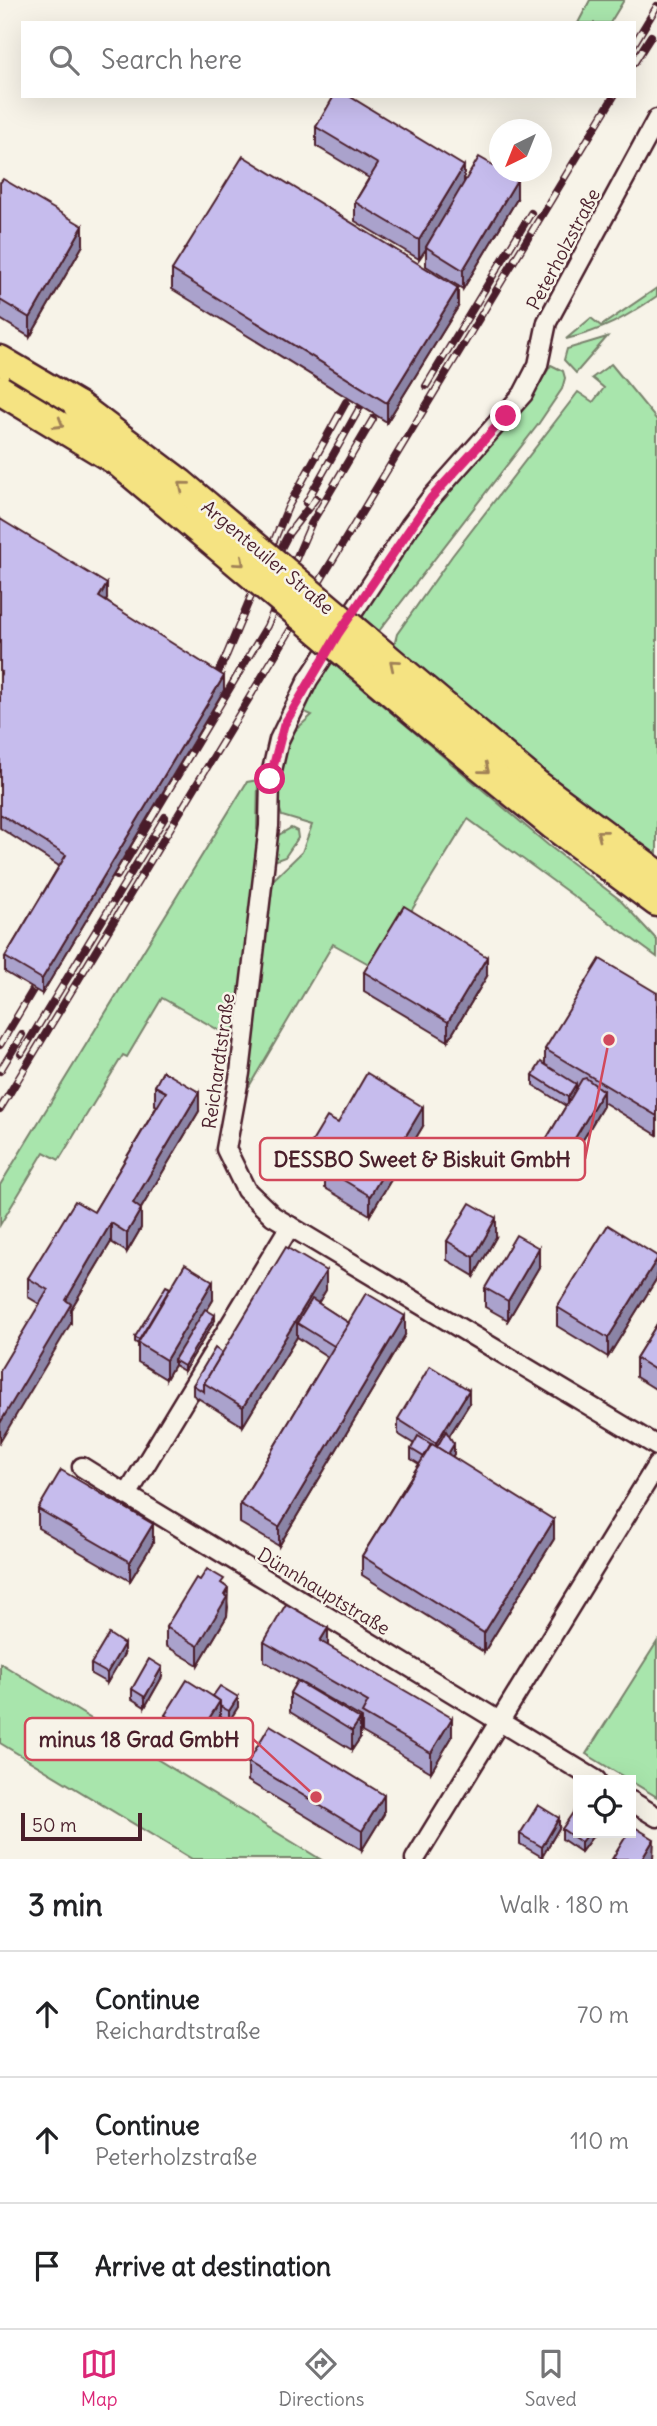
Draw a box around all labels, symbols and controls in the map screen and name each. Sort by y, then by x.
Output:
search box [21,21,636,98]
icon: search [45,41,83,79]
text: Search here [101,43,242,76]
north arrow [489,119,552,182]
street label: Peterholzstraße [521,184,605,314]
route end [490,400,521,431]
one-way arrow [51,416,64,429]
one-way arrow [178,481,190,494]
street label: Argenteuiler Straße [197,495,339,619]
one-way arrow [231,554,244,566]
one-way arrow [390,659,402,672]
one-way arrow [477,761,490,773]
route start [254,763,285,794]
one-way arrow [597,830,609,843]
street label: Reichardtstraße [197,992,239,1130]
callout: DESSBO Sweet & Biskuit GmbH [260,1138,585,1180]
text: DESSBO Sweet & Biskuit GmbH [273,1146,571,1173]
street label: Dünnhauptstraße [253,1542,395,1640]
callout: minus 18 Grad GmbH [25,1718,253,1760]
text: minus 18 Grad GmbH [39,1726,239,1753]
map controls [573,1775,636,1838]
button: locate [573,1775,636,1838]
scale bar [21,1810,142,1842]
text: 50 m [32,1813,77,1837]
text: 3 min [28,1886,103,1924]
text: Walk · 180 m [500,1890,629,1919]
text: Continue [95,1983,200,2016]
icon: ahead [28,1995,66,2033]
text: 70 m [577,2000,629,2029]
text: Reichardtstraße [95,2016,261,2045]
text: Continue [95,2109,200,2142]
icon: ahead [28,2121,66,2159]
text: 110 m [570,2126,629,2155]
text: Peterholzstraße [95,2142,257,2171]
icon: arrive [28,2247,66,2285]
text: Arrive at destination [95,2250,331,2283]
tab: Map [80,2345,118,2411]
tab: Directions [279,2345,364,2411]
tab: Saved [525,2345,577,2411]

